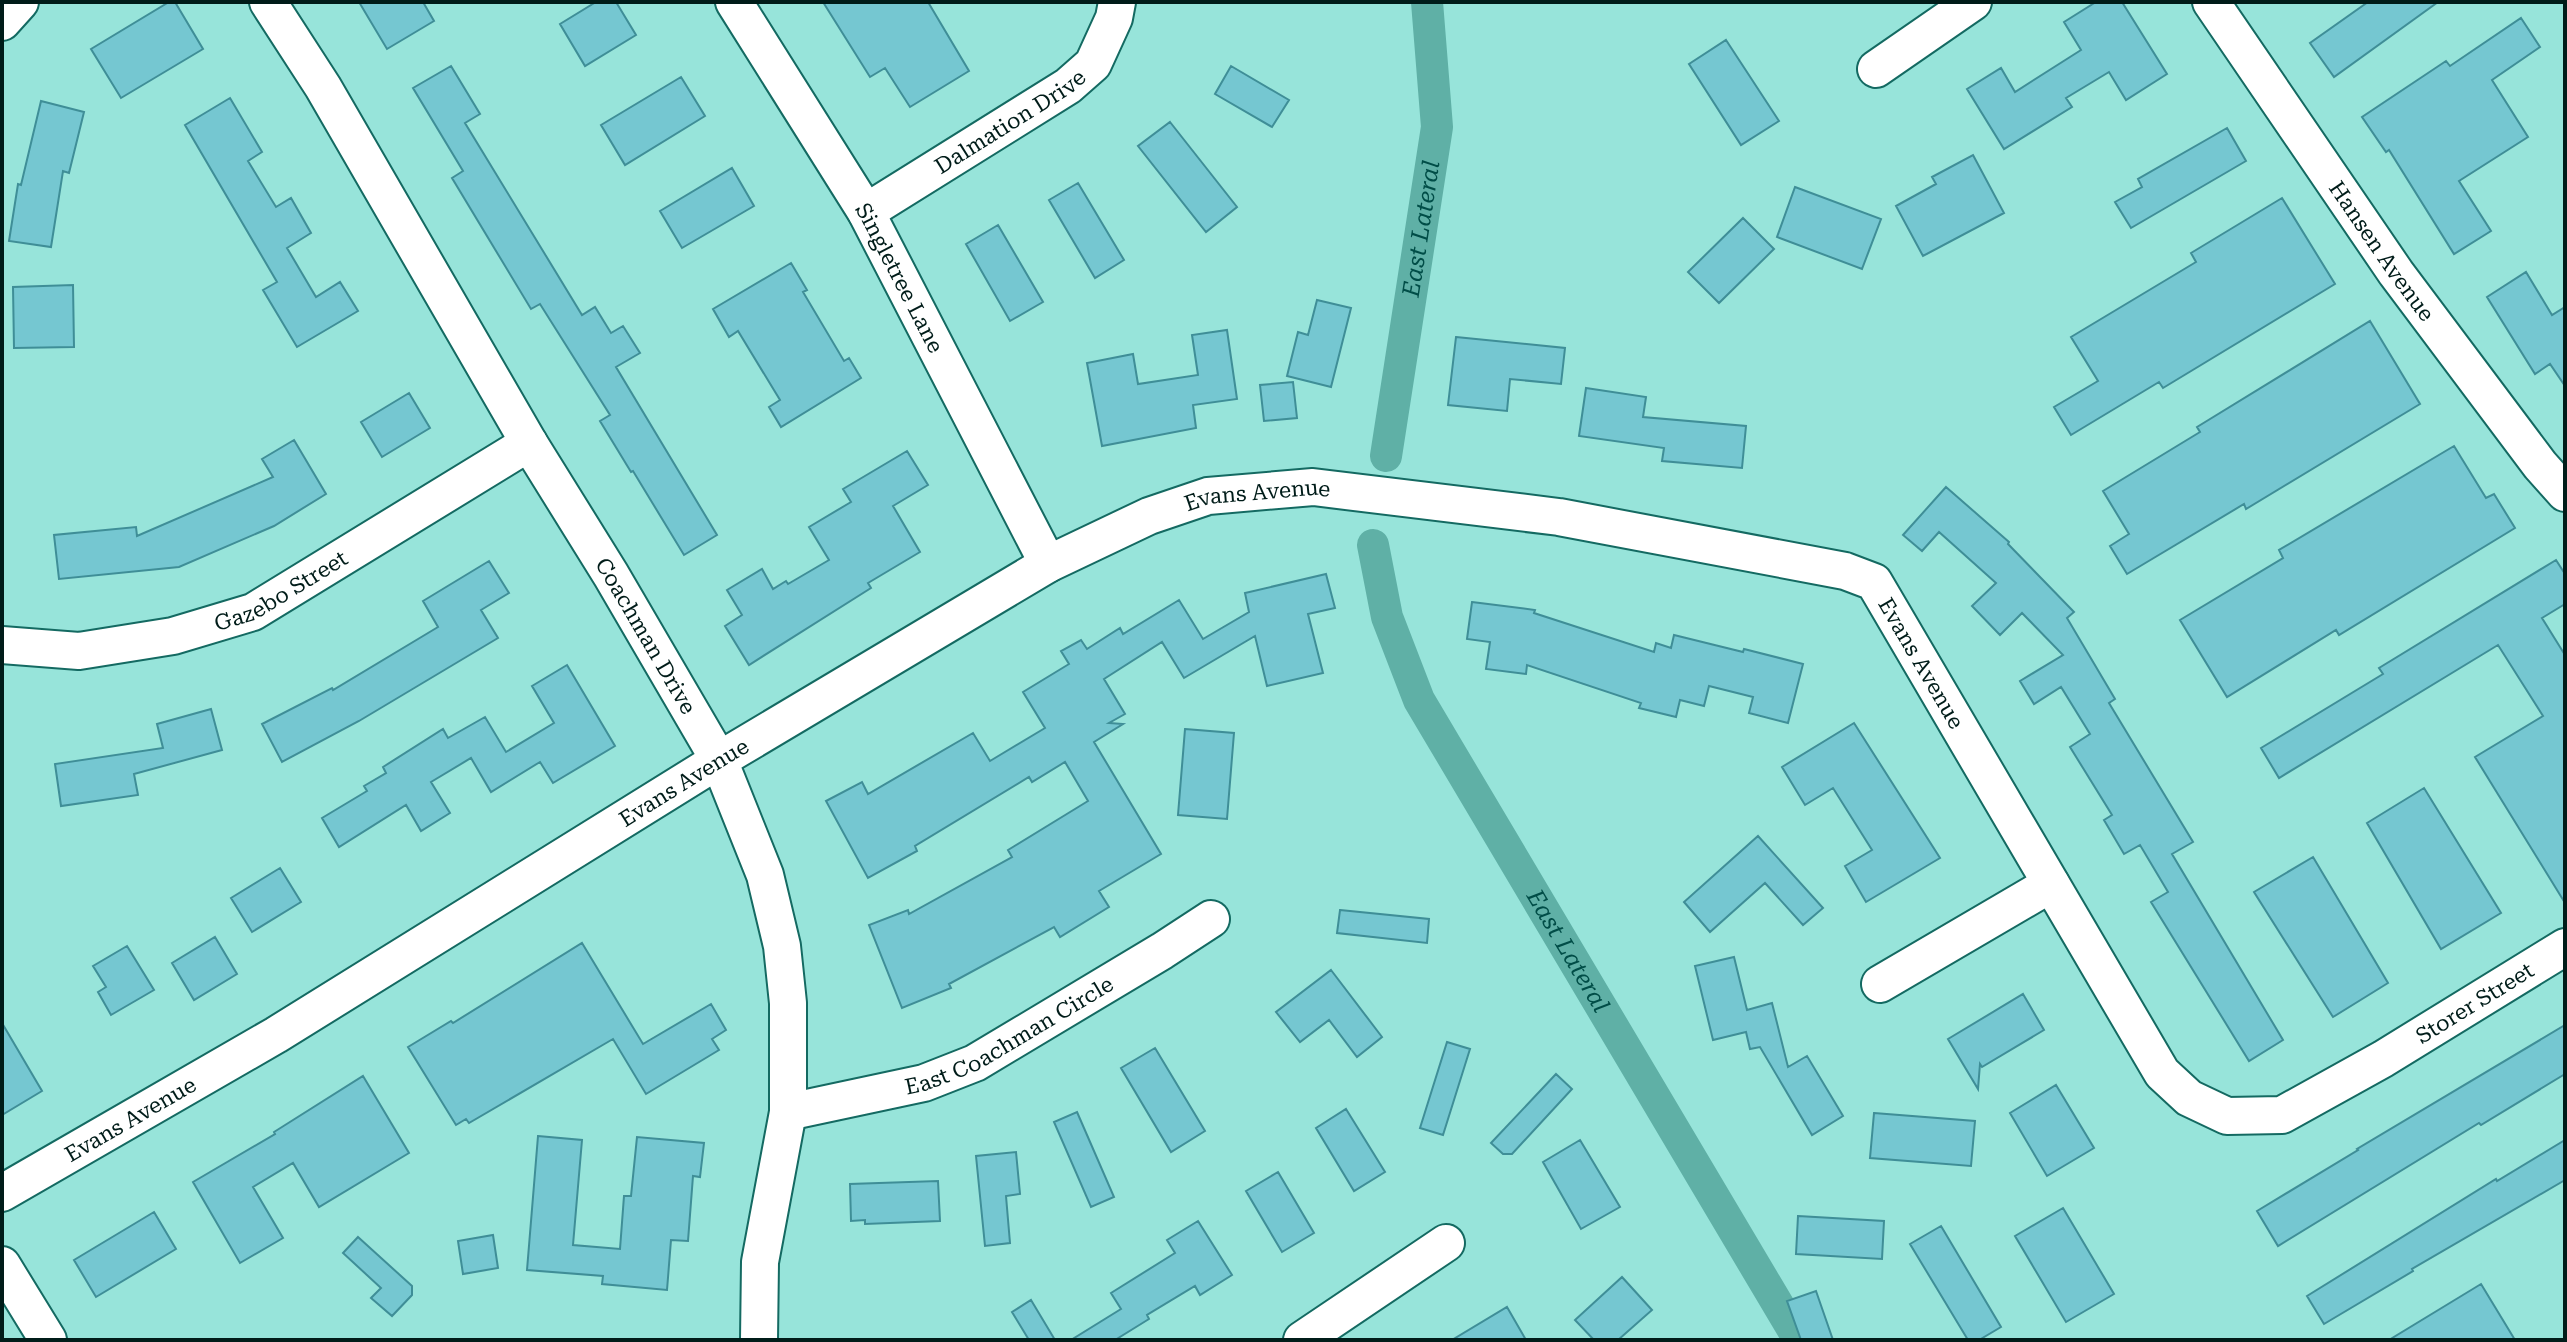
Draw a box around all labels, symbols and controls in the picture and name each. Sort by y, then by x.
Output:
street label: Dalmation Drive [930,65,1091,179]
water label: East Lateral [1397,159,1446,300]
street label: Hansen Avenue [2324,176,2440,326]
street label: Singletree Lane [850,198,949,357]
street label: Evans Avenue [1181,475,1332,516]
street label: Gazebo Street [211,545,352,636]
street label: Coachman Drive [590,553,701,718]
street label: Evans Avenue [1873,593,1969,733]
street label: Evans Avenue [615,733,753,832]
water label: East Lateral [1520,884,1615,1017]
street label: Storer Street [2411,957,2538,1049]
street label: East Coachman Circle [903,971,1118,1100]
street label: Evans Avenue [60,1072,200,1167]

